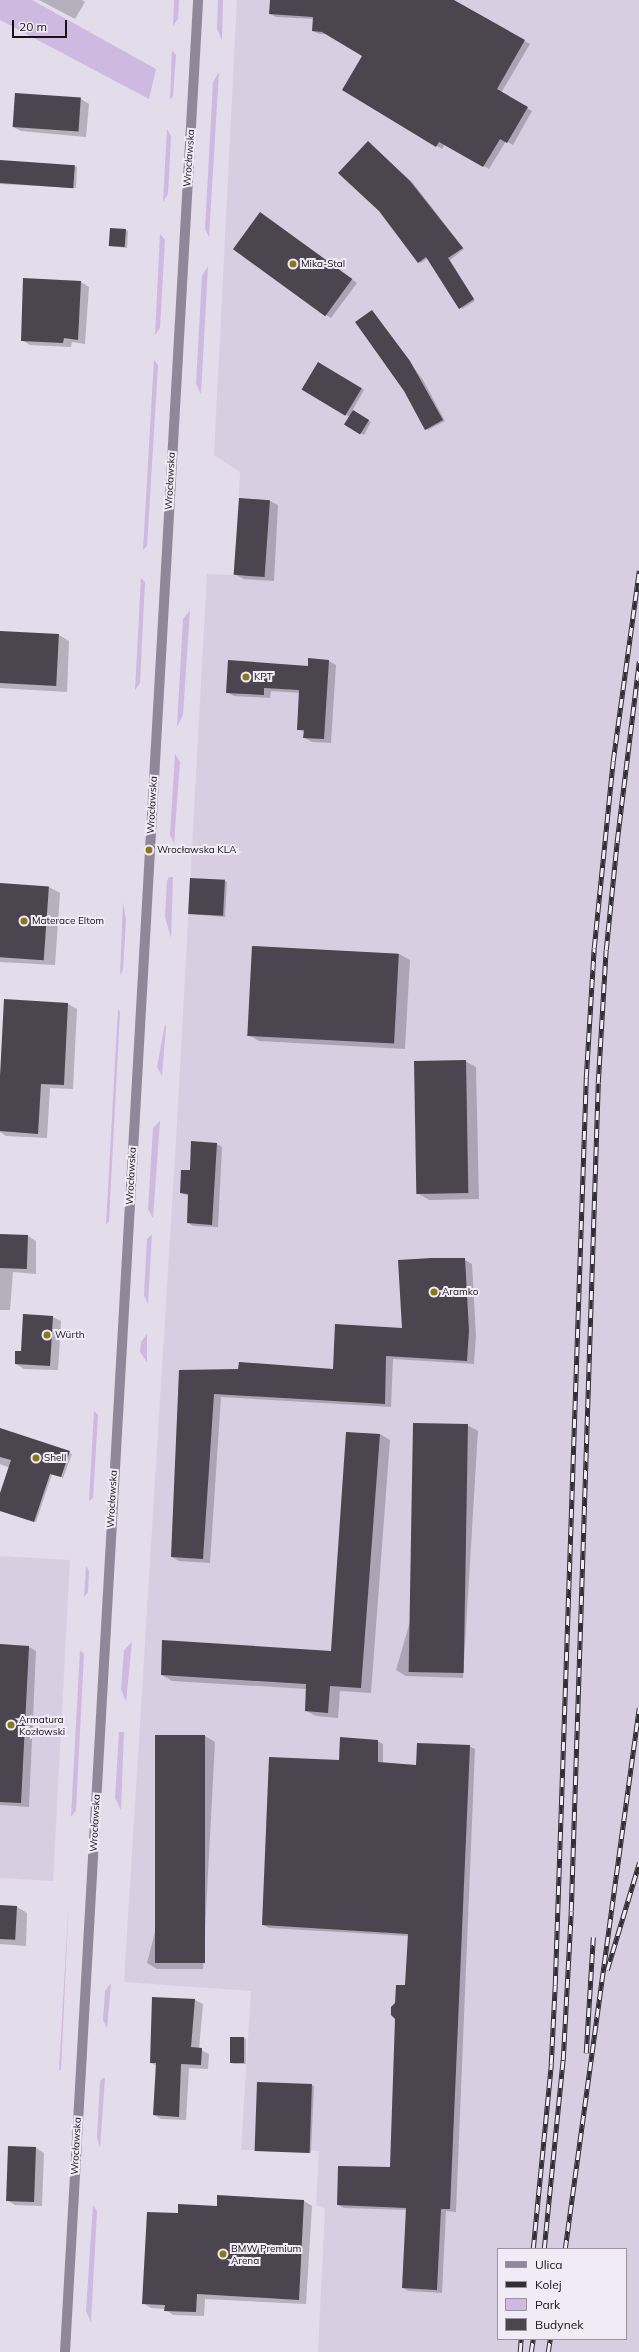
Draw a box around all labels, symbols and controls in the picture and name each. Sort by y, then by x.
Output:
scale bar [14,12,69,38]
text: 20 m [19,19,47,34]
street label: Wrocławska [181,129,197,187]
place label: Mika-Stal [301,258,345,270]
marker: Mika-Stal [288,259,298,269]
street label: Wrocławska [162,452,178,510]
place label: KPT [254,671,273,683]
marker: KPT [241,672,251,682]
street label: Wrocławska [144,776,160,834]
place label: Wrocławska KLA [157,844,236,856]
marker: Wrocławska KLA [144,845,154,855]
place label: Materace Eltom [32,915,104,927]
marker: Materace Eltom [19,916,29,926]
street label: Wrocławska [123,1147,139,1205]
place label: Aramko [442,1286,478,1298]
marker: Aramko [429,1287,439,1297]
place label: Würth [55,1329,85,1341]
marker: Würth [42,1330,52,1340]
place label: Shell [44,1452,66,1464]
marker: Shell [31,1453,41,1463]
street label: Wrocławska [104,1470,120,1528]
place label: Armatura Kozłowski [19,1713,65,1736]
marker: Armatura Kozłowski [6,1720,16,1730]
street label: Wrocławska [87,1794,103,1852]
street label: Wrocławska [68,2117,84,2175]
place label: BMW Premium Arena [231,2242,301,2266]
legend [497,2248,627,2340]
marker: BMW Premium Arena [218,2249,228,2259]
text: Ulica [535,2257,563,2272]
text: Kolej [535,2277,562,2292]
text: Park [535,2297,560,2312]
text: Budynek [535,2317,583,2332]

